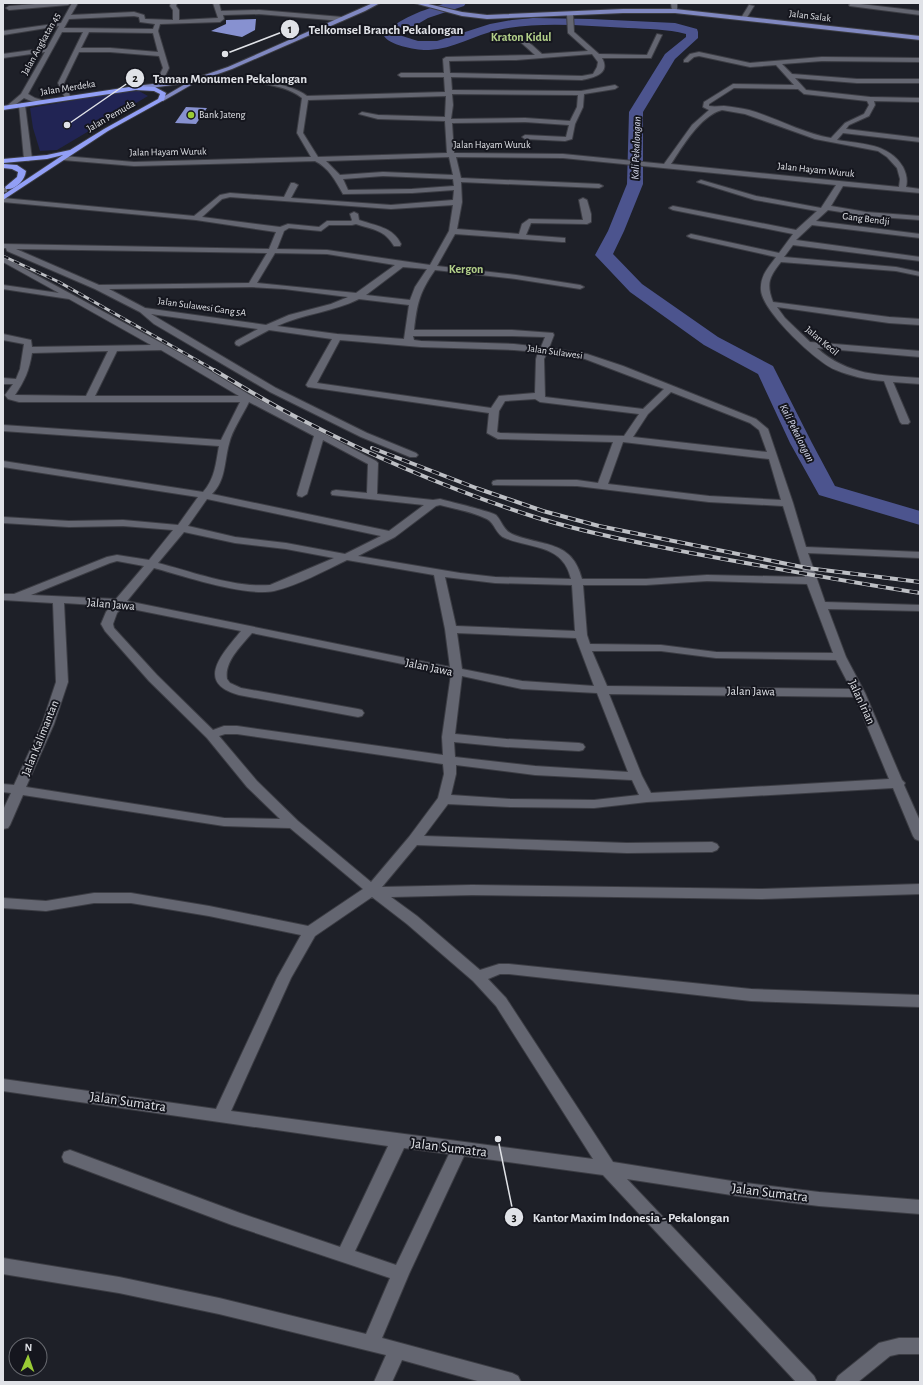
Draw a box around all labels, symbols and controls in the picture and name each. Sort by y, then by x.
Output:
street label: Jalan Salak [788,8,832,24]
street label: Jalan Angkatan 45 [20,11,62,77]
callout: Telkomsel Branch Pekalongan [280,17,471,42]
text: 1 [288,23,292,35]
text: Telkomsel Branch Pekalongan [309,24,464,37]
district label: Kraton Kidul [491,31,551,43]
callout: Taman Monumen Pekalongan [125,66,315,91]
text: 2 [132,72,138,84]
text: Taman Monumen Pekalongan [153,73,307,86]
street label: Jalan Merdeka [40,79,97,97]
street label: Jalan Pemuda [85,98,137,134]
marker: Bank Jateng [186,110,196,120]
place label: Bank Jateng [199,110,246,120]
water label: Kali Pekalongan [629,116,643,180]
street label: Jalan Hayam Wuruk [453,140,531,150]
street label: Jalan Hayam Wuruk [129,146,207,158]
street label: Jalan Hayam Wuruk [777,161,855,179]
street label: Gang Bendji [842,211,890,227]
district label: Kergon [449,263,483,275]
street label: Jalan Sulawesi Gang 5A [157,296,247,318]
street label: Jalan Kecil [803,324,841,358]
street label: Jalan Sulawesi [527,343,583,361]
water label: Kali Pekalongan [778,402,816,464]
street label: Jalan Jawa [87,596,136,612]
street label: Jalan Jawa [404,656,454,678]
street label: Jalan Irian [847,678,877,726]
street label: Jalan Jawa [727,685,775,697]
street label: Jalan Kalimantan [19,699,61,777]
street label: Jalan Sumatra [89,1090,167,1114]
street label: Jalan Sumatra [410,1136,488,1160]
street label: Jalan Sumatra [731,1181,809,1205]
callout: Kantor Maxim Indonesia - Pekalongan [504,1205,737,1230]
text: 3 [511,1211,517,1223]
text: Kantor Maxim Indonesia - Pekalongan [533,1212,729,1225]
north arrow [8,1337,48,1377]
text: N [24,1342,32,1353]

